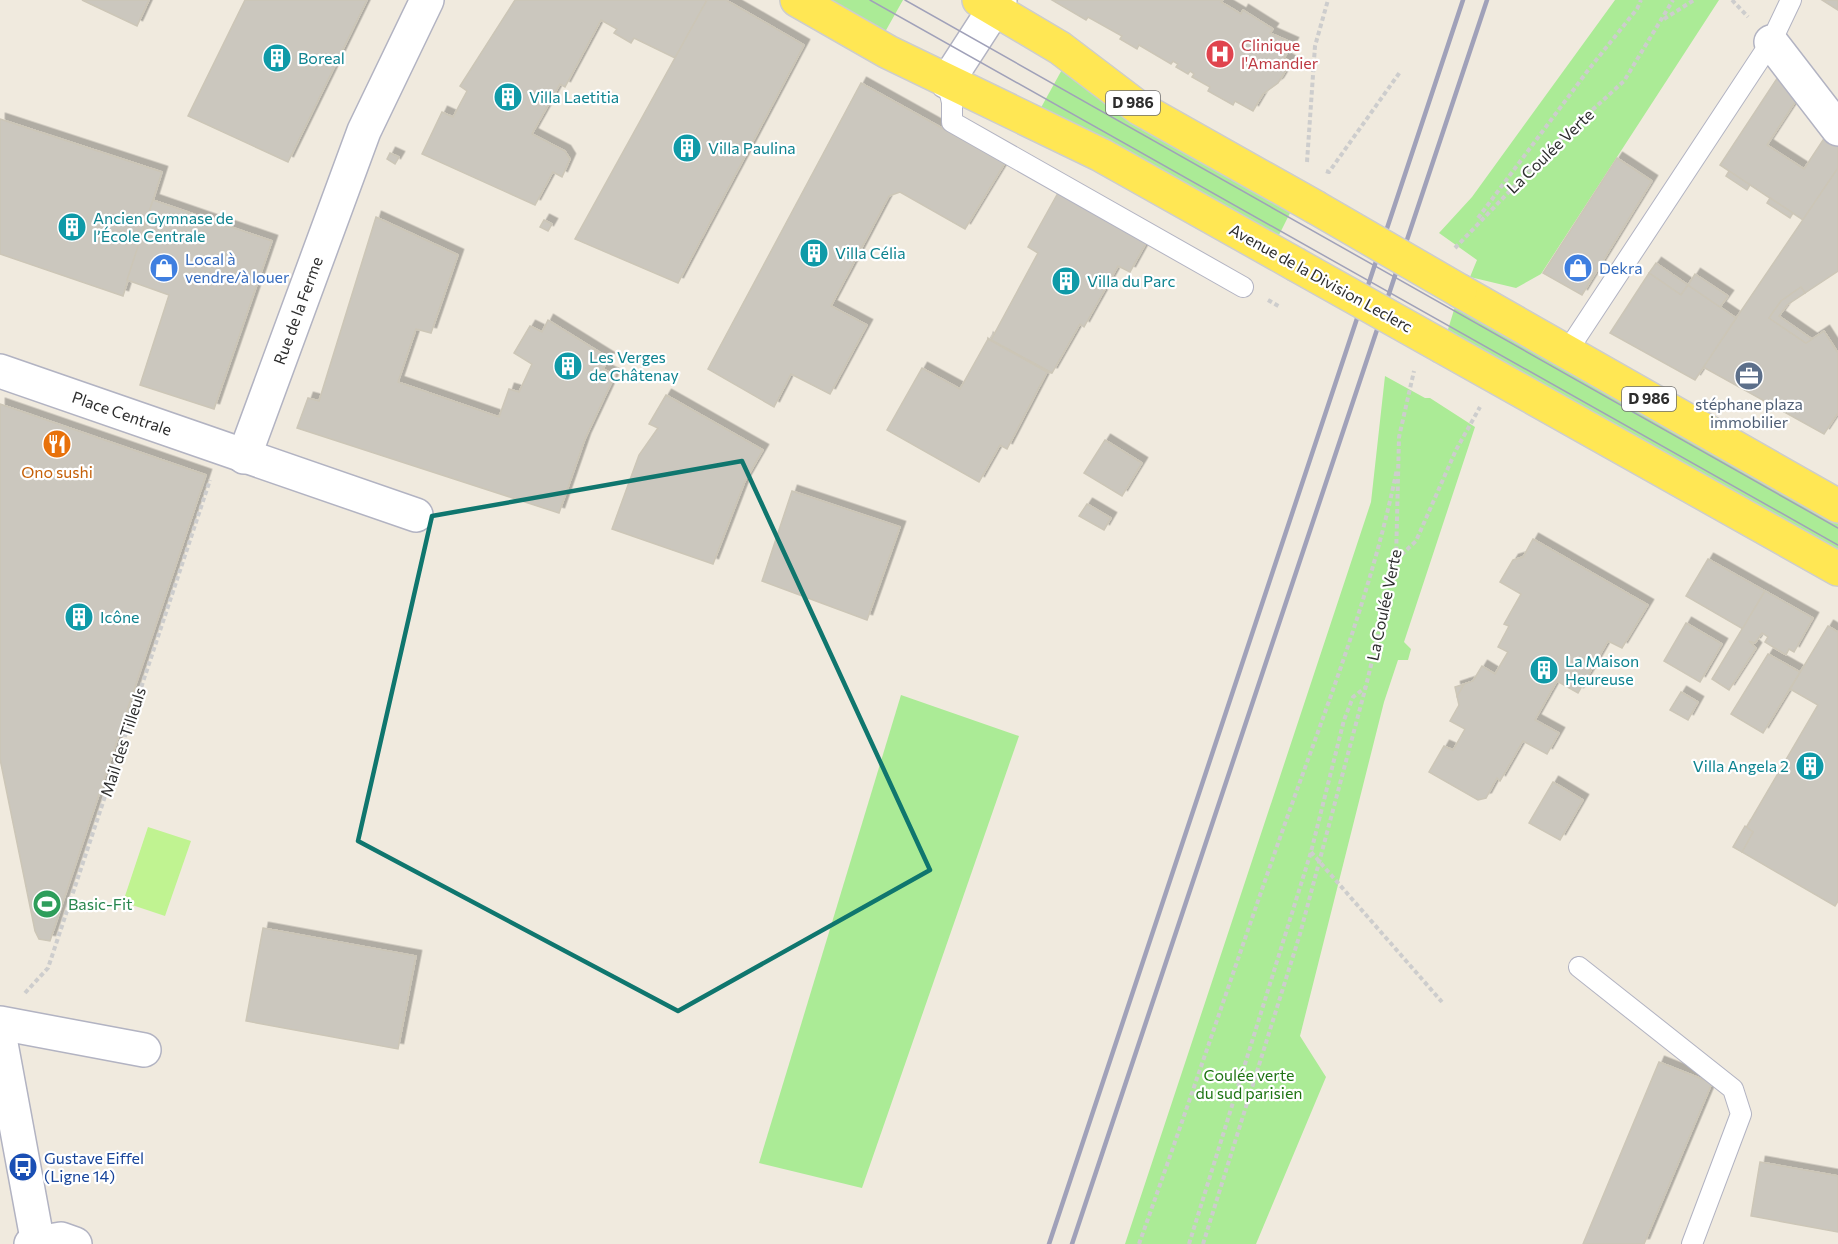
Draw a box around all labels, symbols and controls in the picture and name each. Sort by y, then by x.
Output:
place label: Clinique l'Amandier [1241,35,1319,72]
hospital icon: Clinique l'Amandier [1204,38,1236,70]
building icon: Boreal [261,42,293,74]
place label: Boreal [298,48,345,67]
building icon: Villa Laetitia [492,81,524,113]
place label: Villa Laetitia [529,87,619,106]
road number: D 986 [1106,91,1160,115]
street label: La Coulée Verte [1502,104,1597,197]
building icon: Villa Paulina [671,132,703,164]
place label: Villa Paulina [708,138,796,157]
place label: Ancien Gymnase de l’École Centrale [93,208,234,245]
building icon: Ancien Gymnase de l’École Centrale [56,211,88,243]
street label: Avenue de la Division Leclerc [1227,219,1416,336]
building icon: Villa Célia [798,237,830,269]
place label: Villa Célia [835,243,906,262]
place label: Local à vendre/à louer [185,249,290,286]
shop icon: Local à vendre/à louer [148,252,180,284]
shop icon: Dekra [1562,252,1594,284]
street label: Rue de la Ferme [269,254,326,367]
place label: Dekra [1599,258,1643,277]
building icon: Villa du Parc [1050,265,1082,297]
place label: Villa du Parc [1087,271,1175,290]
place label: Les Verges de Châtenay [589,347,679,384]
building icon: Les Verges de Châtenay [552,350,584,382]
office icon: stéphane plaza immobilier [1733,360,1765,392]
street label: Place Centrale [70,387,174,439]
road number: D 986 [1622,387,1676,411]
place label: stéphane plaza immobilier [1695,394,1803,431]
restaurant icon: Ono sushi [41,428,73,460]
place label: Ono sushi [21,462,93,481]
street label: La Coulée Verte [1362,547,1405,662]
building icon: Icône [63,601,95,633]
place label: Icône [100,607,140,626]
place label: La Maison Heureuse [1565,651,1639,688]
building icon: La Maison Heureuse [1528,654,1560,686]
street label: Mail des Tilleuls [96,685,149,799]
building icon: Villa Angela 2 [1794,750,1826,782]
place label: Villa Angela 2 [1693,756,1789,775]
sports icon: Basic-Fit [31,888,63,920]
place label: Basic-Fit [68,894,133,913]
park label: Coulée verte du sud parisien [1195,1065,1303,1102]
place label: Gustave Eiffel (Ligne 14) [44,1148,144,1185]
bus stop icon: Gustave Eiffel (Ligne 14) [7,1151,39,1183]

